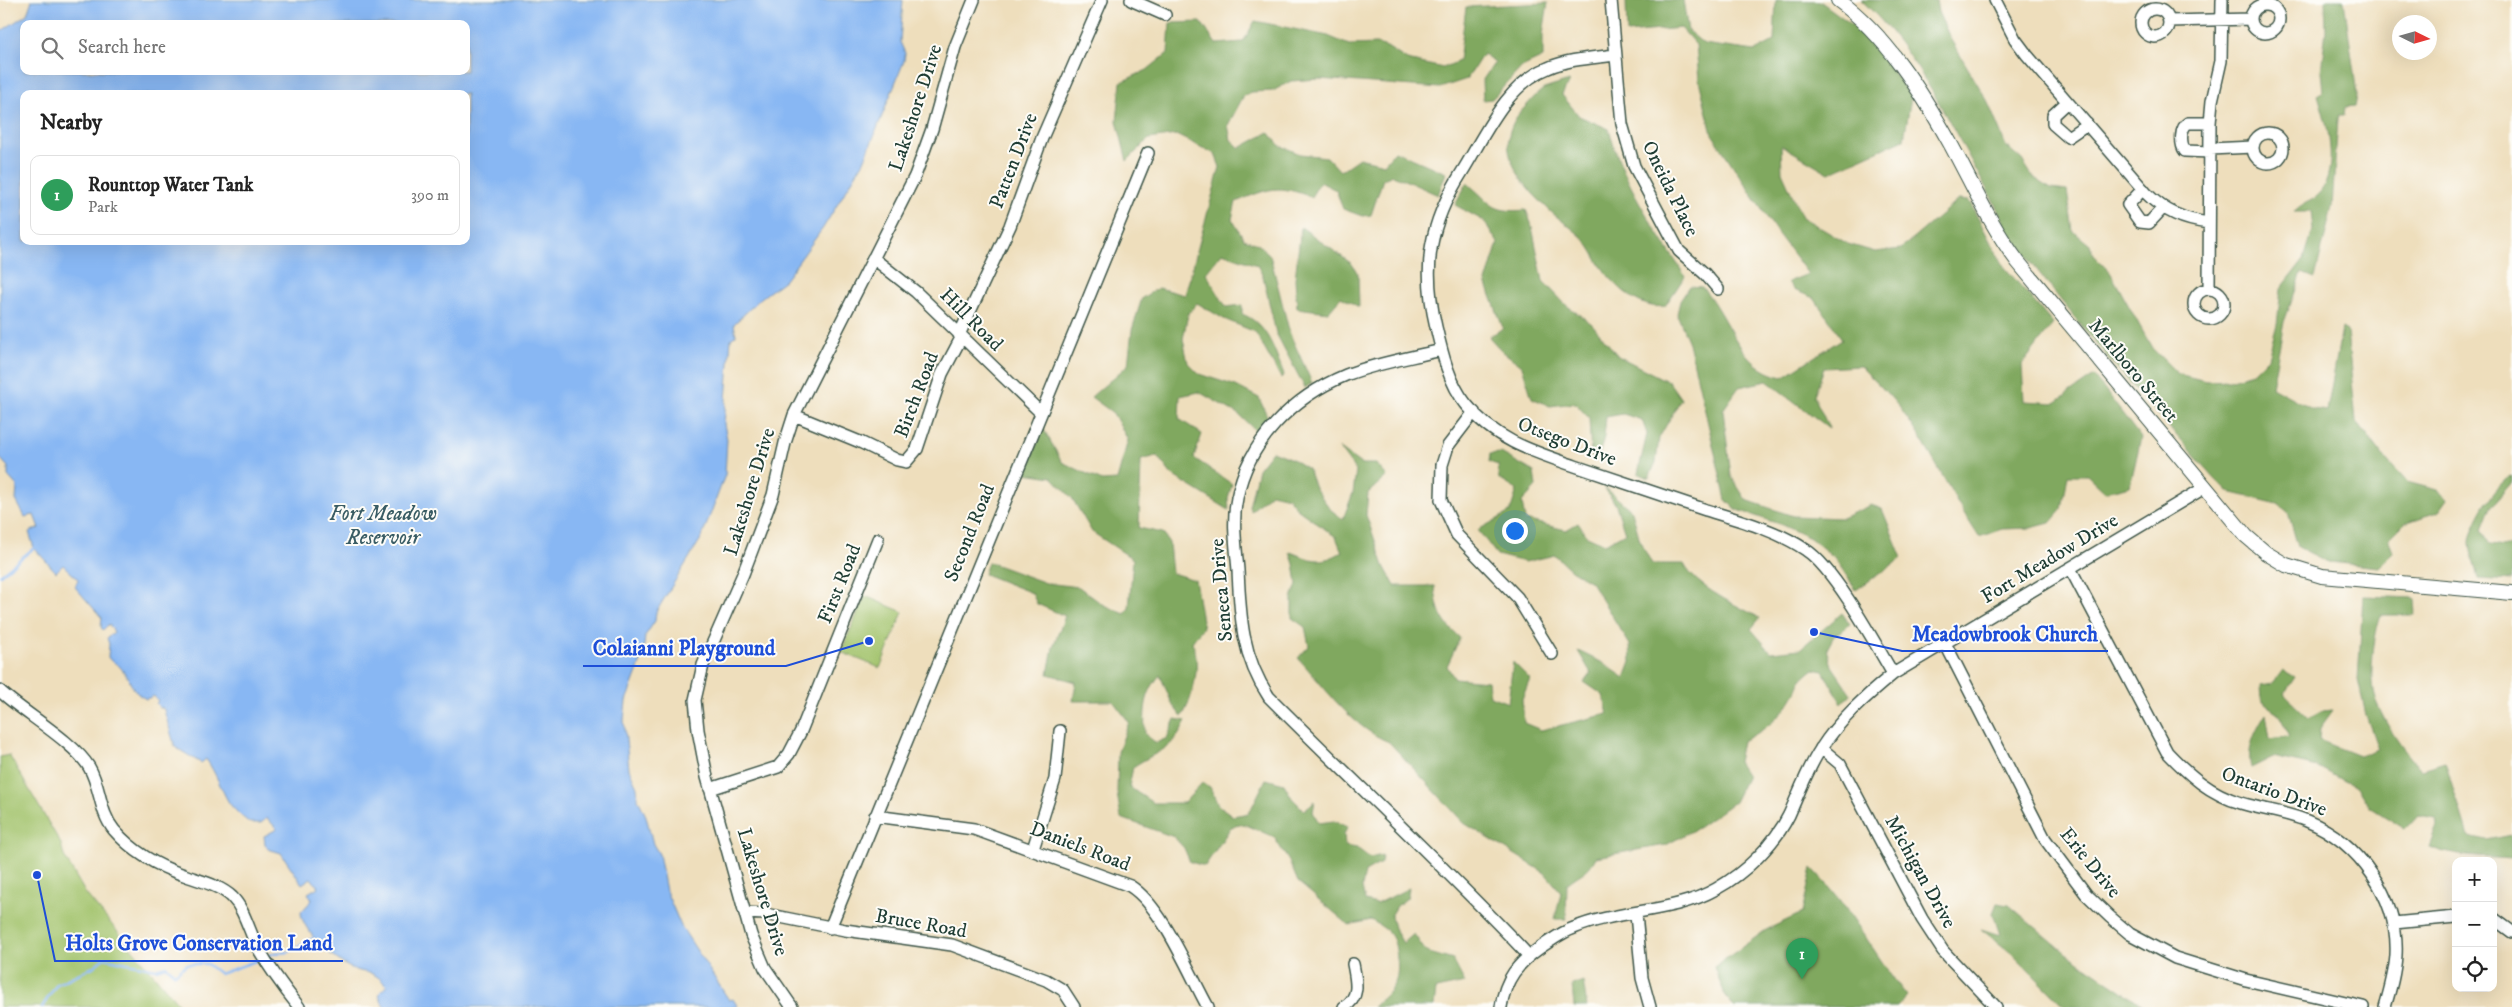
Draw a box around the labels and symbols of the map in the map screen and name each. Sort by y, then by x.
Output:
north arrow [2392,15,2437,60]
street label: Lakeshore Drive [884,41,948,175]
street label: Patten Drive [984,110,1044,212]
street label: Oneida Place [1636,137,1704,241]
street label: Hill Road [934,283,1008,357]
street label: Marlboro Street [2082,314,2184,428]
street label: Birch Road [889,349,945,441]
street label: Otsego Drive [1514,412,1620,472]
street label: Lakeshore Drive [719,425,781,559]
street label: Second Road [939,480,1001,586]
water label: Fort Meadow Reservoir [329,501,437,551]
street label: Fort Meadow Drive [1977,508,2123,610]
your location [1502,518,1528,544]
street label: Seneca Drive [1205,537,1239,643]
street label: First Road [813,541,867,627]
callout: Meadowbrook Church [1902,615,2108,651]
text: Meadowbrook Church [1912,622,2099,648]
callout: Colaianni Playground [583,630,786,666]
text: Colaianni Playground [593,636,776,662]
street label: Ontario Drive [2218,761,2330,823]
street label: Michigan Drive [1879,811,1961,933]
street label: Daniels Road [1026,816,1134,878]
street label: Erie Drive [2054,823,2126,903]
street label: Lakeshore Drive [731,825,793,959]
street label: Bruce Road [873,904,969,944]
callout: Holts Grove Conservation Land [55,925,343,961]
text: Holts Grove Conservation Land [65,931,333,957]
pin: 1 [1786,938,1818,979]

